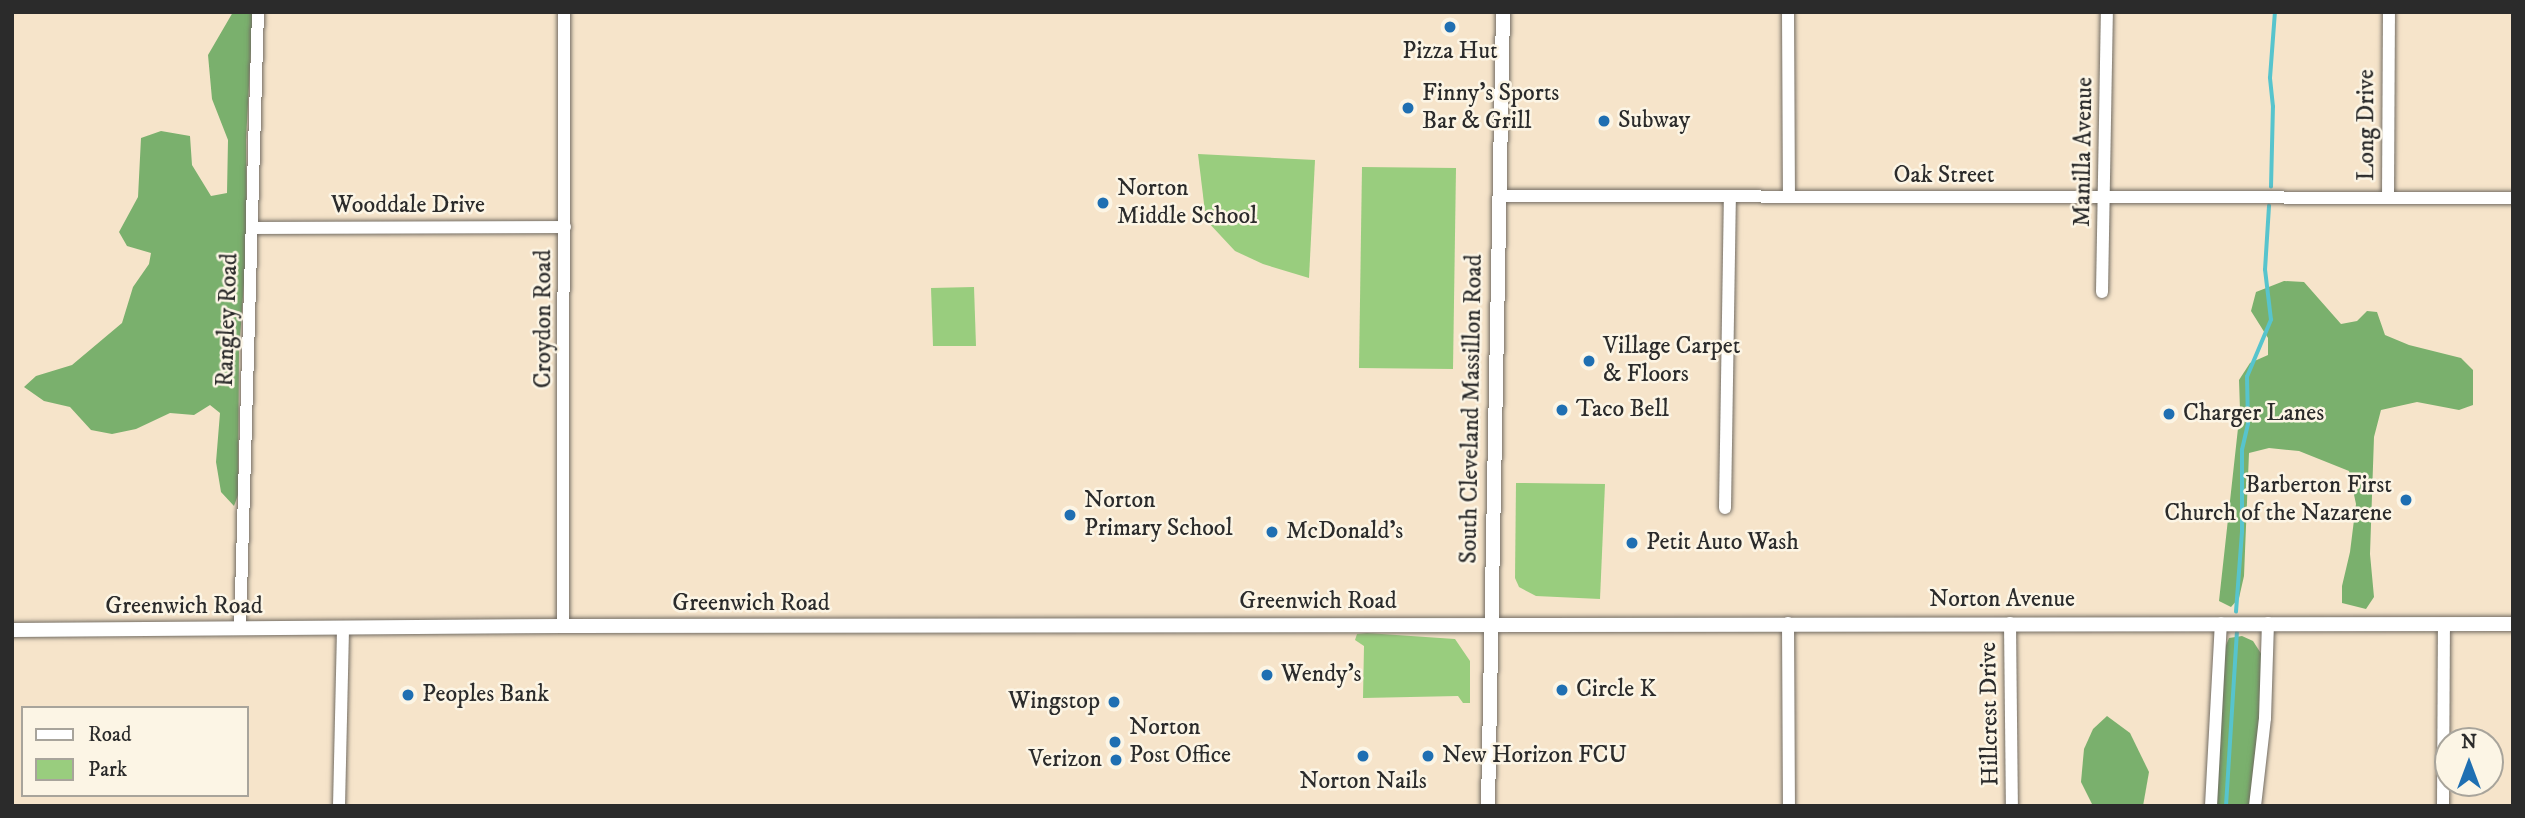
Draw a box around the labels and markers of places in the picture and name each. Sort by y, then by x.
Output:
marker: Pizza Hut [1442,19,1458,35]
place label: Pizza Hut [1402,38,1498,66]
place label: Finny's Sports Bar & Grill [1422,80,1559,136]
marker: Finny's Sports Bar & Grill [1400,100,1416,116]
place label: Subway [1618,107,1690,135]
marker: Subway [1596,113,1612,129]
place label: Norton Middle School [1117,175,1257,231]
marker: Norton Middle School [1095,195,1111,211]
place label: Village Carpet & Floors [1603,333,1740,389]
marker: Village Carpet & Floors [1581,353,1597,369]
place label: Taco Bell [1576,396,1669,424]
place label: Charger Lanes [2183,400,2324,428]
marker: Taco Bell [1554,402,1570,418]
marker: Charger Lanes [2161,406,2177,422]
place label: Barberton First Church of the Nazarene [2164,472,2392,528]
place label: Norton Primary School [1084,487,1233,543]
marker: Barberton First Church of the Nazarene [2398,492,2414,508]
marker: Norton Primary School [1062,507,1078,523]
place label: McDonald's [1286,518,1403,546]
marker: McDonald's [1264,524,1280,540]
place label: Petit Auto Wash [1646,529,1799,557]
marker: Petit Auto Wash [1624,535,1640,551]
place label: Wendy's [1281,661,1362,689]
marker: Wendy's [1259,667,1275,683]
place label: Circle K [1576,676,1656,704]
place label: Peoples Bank [422,681,549,709]
marker: Circle K [1554,682,1570,698]
marker: Peoples Bank [400,687,416,703]
place label: Wingstop [1008,688,1100,716]
marker: Wingstop [1106,694,1122,710]
place label: Norton Post Office [1129,714,1231,770]
marker: Norton Post Office [1107,734,1123,750]
place label: New Horizon FCU [1442,742,1627,770]
place label: Verizon [1028,746,1102,774]
marker: Norton Nails [1355,748,1371,764]
marker: New Horizon FCU [1420,748,1436,764]
marker: Verizon [1108,752,1124,768]
place label: Norton Nails [1299,768,1427,796]

